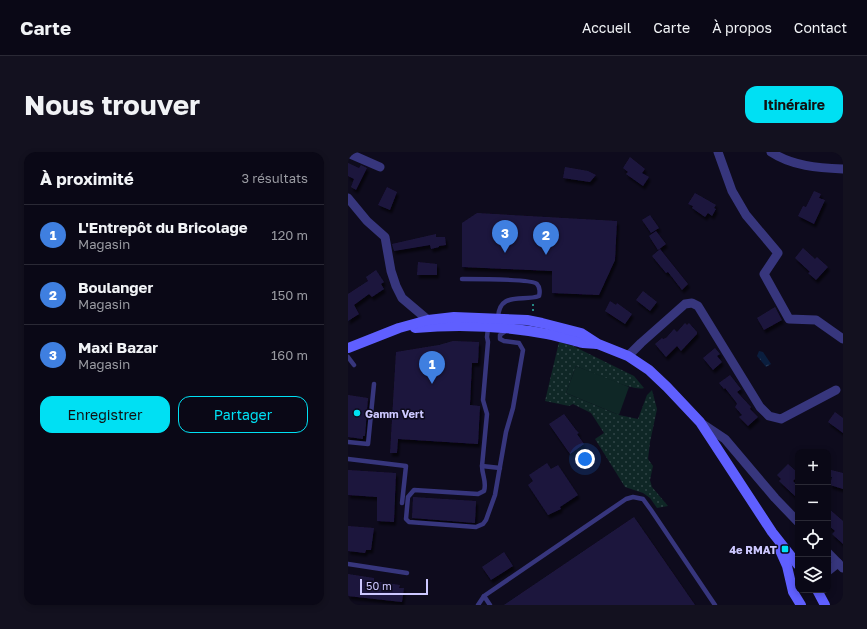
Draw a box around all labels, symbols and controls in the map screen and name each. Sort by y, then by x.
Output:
text: Carte [20,16,71,39]
text: Accueil [582,19,631,36]
text: Carte [653,19,690,36]
text: À propos [712,19,772,36]
text: Contact [794,19,847,36]
button: Itinéraire [745,86,843,123]
text: Nous trouver [24,88,200,121]
text: À proximité [40,168,134,189]
text: 3 résultats [242,170,308,186]
text: L'Entrepôt du Bricolage [78,218,248,236]
pin: 3 [492,220,518,253]
pin: 2 [533,222,559,255]
text: 1 [50,227,56,243]
text: 120 m [271,227,308,243]
text: Magasin [78,236,130,252]
text: Boulanger [78,278,153,296]
text: 2 [49,287,57,303]
text: 150 m [271,287,308,303]
text: Magasin [78,296,130,312]
text: Maxi Bazar [78,338,158,356]
text: 3 [49,347,57,363]
text: 160 m [271,347,308,363]
pin: 1 [419,351,445,384]
text: Magasin [78,356,130,372]
button: Enregistrer [40,396,170,433]
button: Partager [178,396,308,433]
place label: Gamm Vert [365,407,425,420]
marker: Gamm Vert [352,408,362,418]
your location [575,449,595,469]
map controls [795,449,831,593]
button: + [795,449,831,485]
button: − [795,485,831,521]
button: locate [795,521,831,557]
place label: 4e RMAT [729,543,777,556]
marker: 4e RMAT [780,544,790,554]
button: layers [795,557,831,593]
scale bar [360,577,428,596]
text: 50 m [366,579,392,592]

